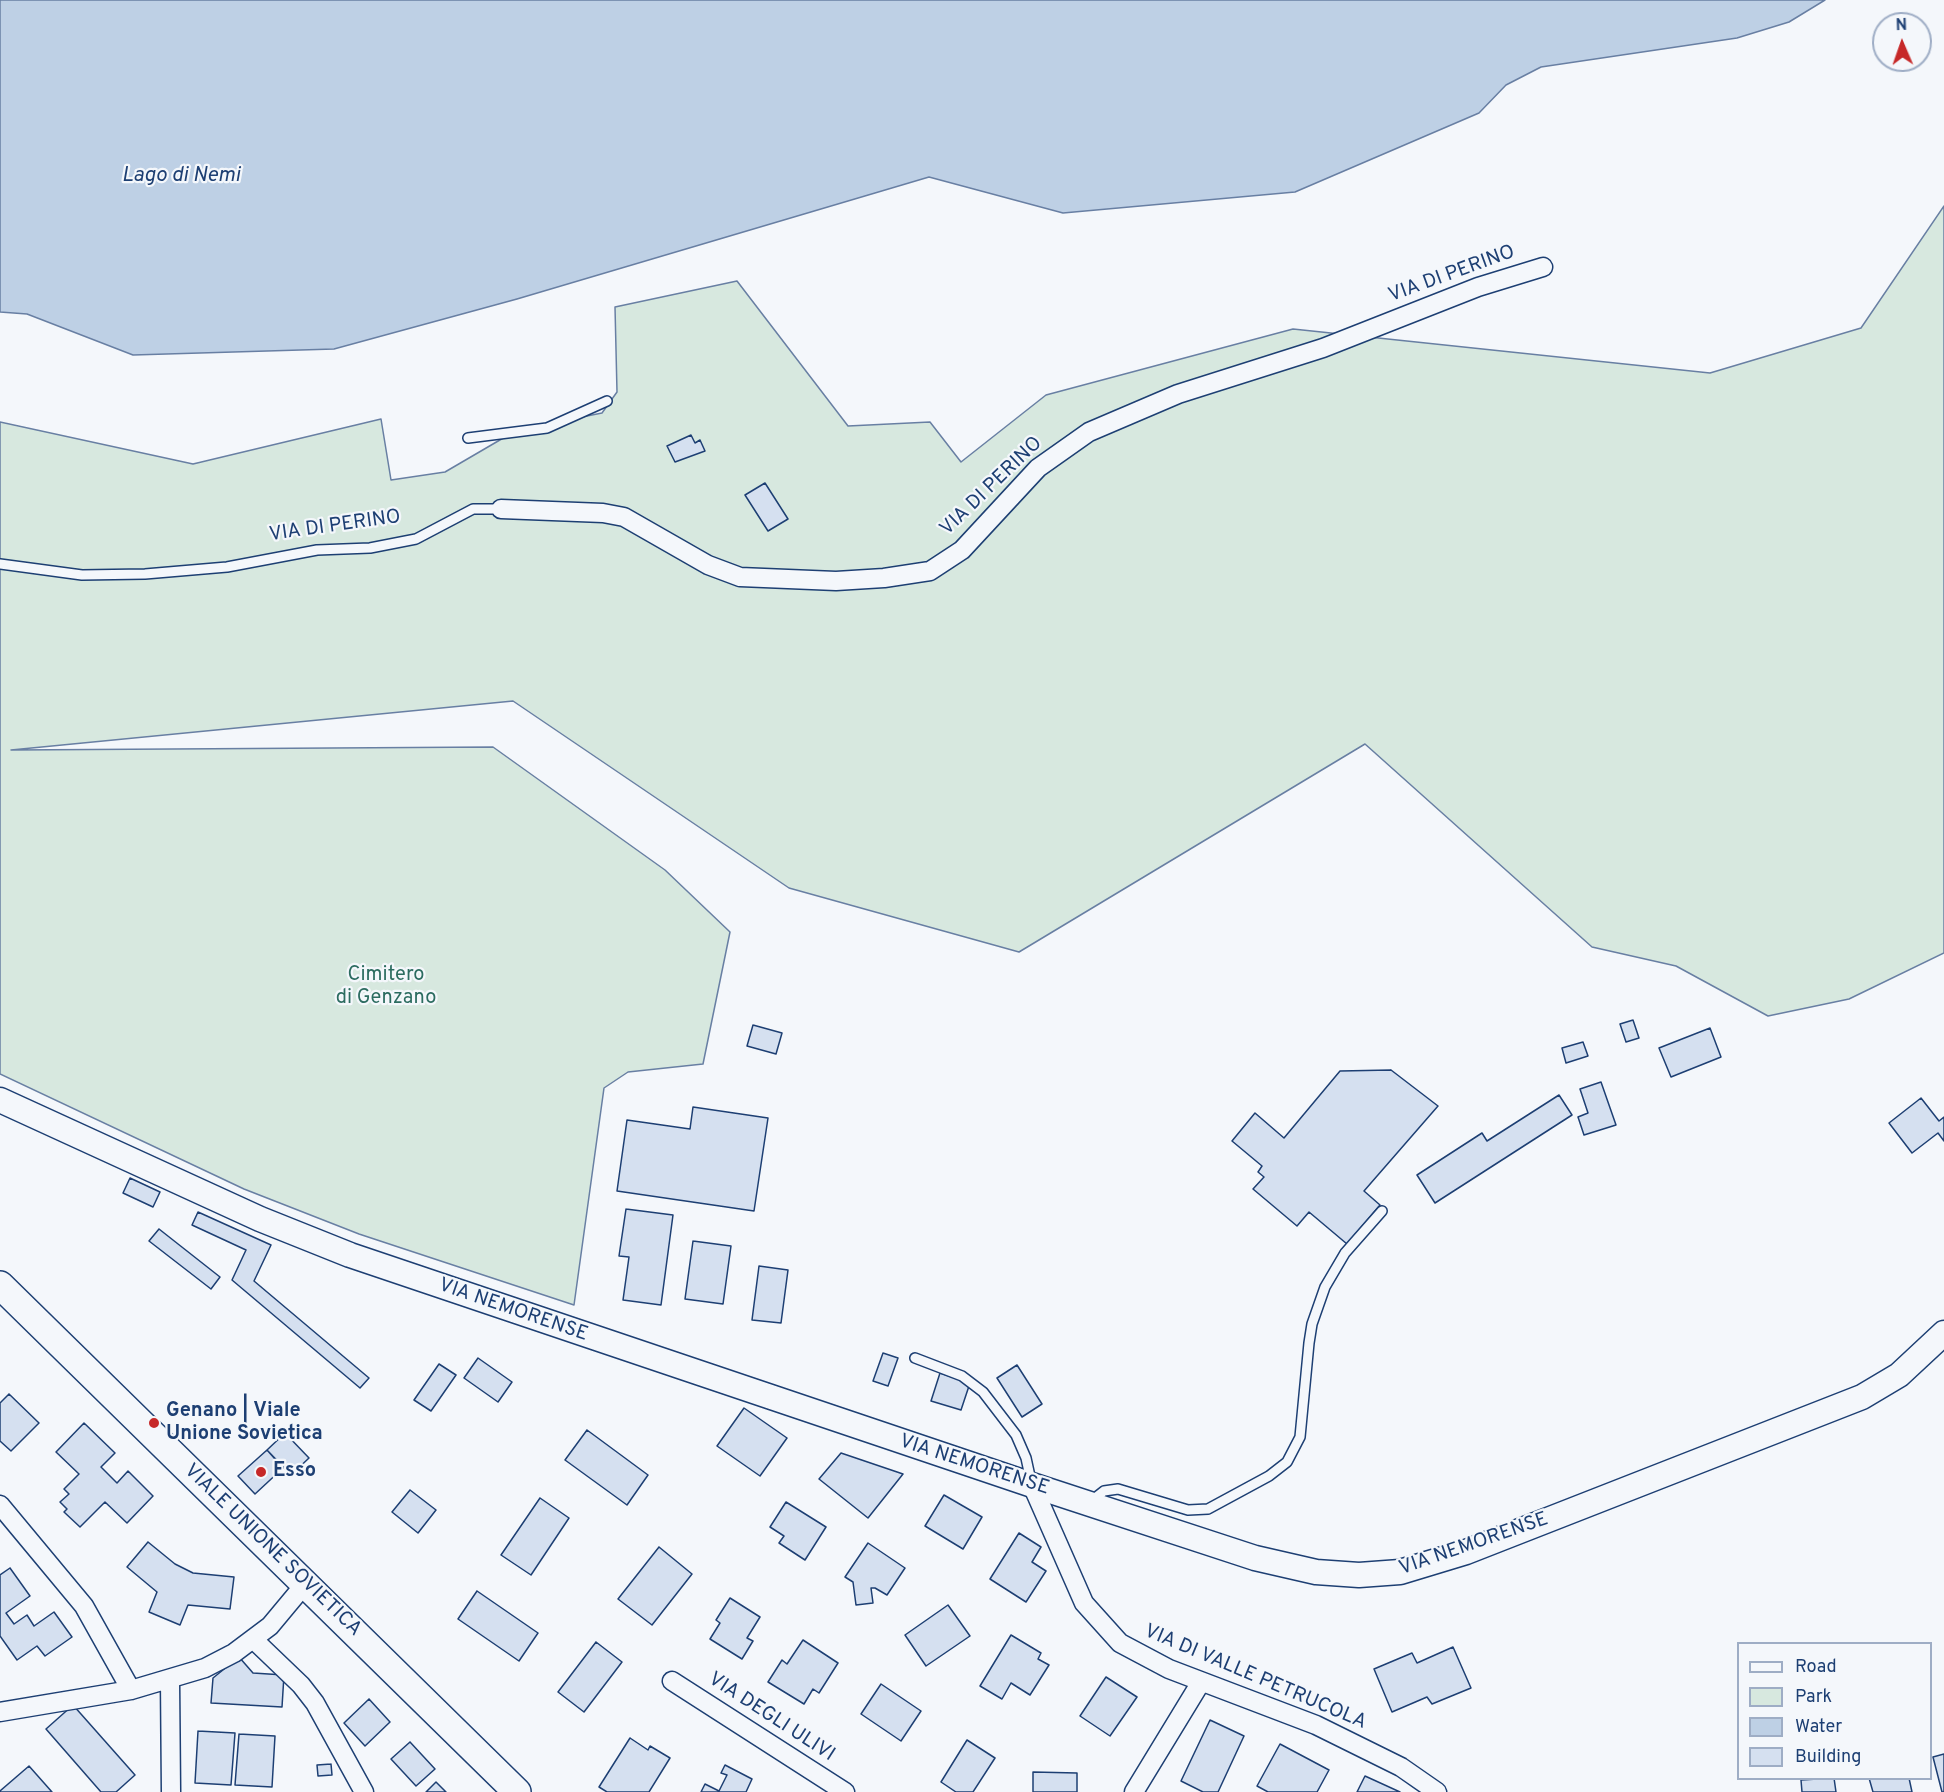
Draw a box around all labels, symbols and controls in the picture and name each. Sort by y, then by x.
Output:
north arrow [1872,12,1932,72]
text: N [1895,16,1908,36]
water label: Lago di Nemi [122,164,240,190]
street label: VIA DI PERINO [1386,241,1518,309]
street label: VIA DI PERINO [936,432,1048,542]
street label: VIA DI PERINO [268,506,402,548]
park label: Cimitero di Genzano [336,964,436,1011]
street label: VIA NEMORENSE [435,1274,591,1348]
place label: Genano | Viale Unione Sovietica [166,1400,323,1447]
marker: Genano | Viale Unione Sovietica [147,1416,161,1430]
street label: VIA NEMORENSE [896,1430,1052,1502]
street label: VIALE UNIONE SOVIETICA [178,1460,366,1642]
place label: Esso [273,1460,316,1484]
marker: Esso [254,1465,268,1479]
street label: VIA NEMORENSE [1396,1508,1552,1582]
street label: VIA DI VALLE PETRUCOLA [1140,1620,1370,1736]
legend [1737,1642,1932,1780]
text: Road [1795,1656,1837,1679]
street label: VIA DEGLI ULIVI [703,1668,839,1768]
text: Park [1795,1686,1832,1709]
text: Water [1795,1716,1842,1739]
text: Building [1795,1746,1861,1769]

